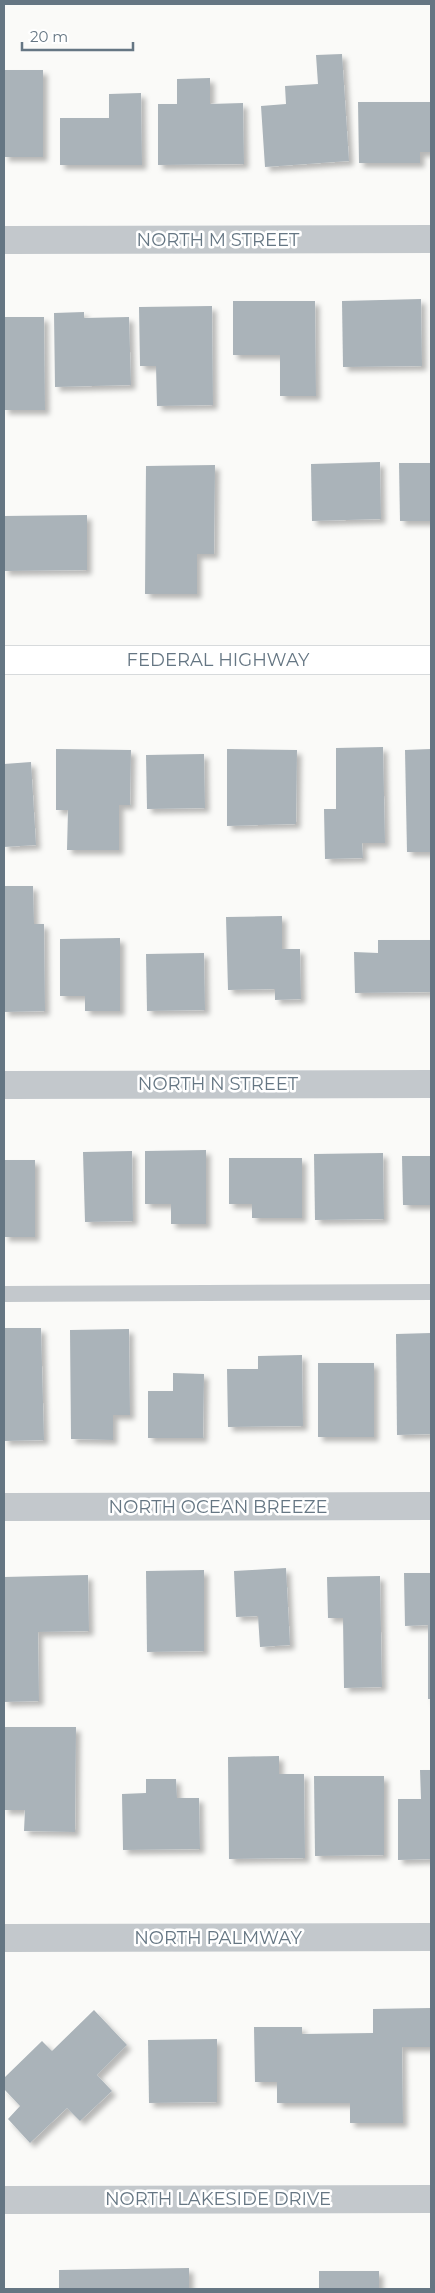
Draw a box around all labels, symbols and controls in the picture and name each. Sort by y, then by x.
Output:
scale bar [22,20,134,52]
text: 20 m [30,27,68,46]
street label: NORTH M STREET [137,229,300,251]
street label: FEDERAL HIGHWAY [127,649,310,671]
street label: NORTH N STREET [138,1073,299,1095]
street label: NORTH OCEAN BREEZE [109,1496,327,1518]
street label: NORTH PALMWAY [134,1927,302,1949]
street label: NORTH LAKESIDE DRIVE [105,2188,331,2210]

